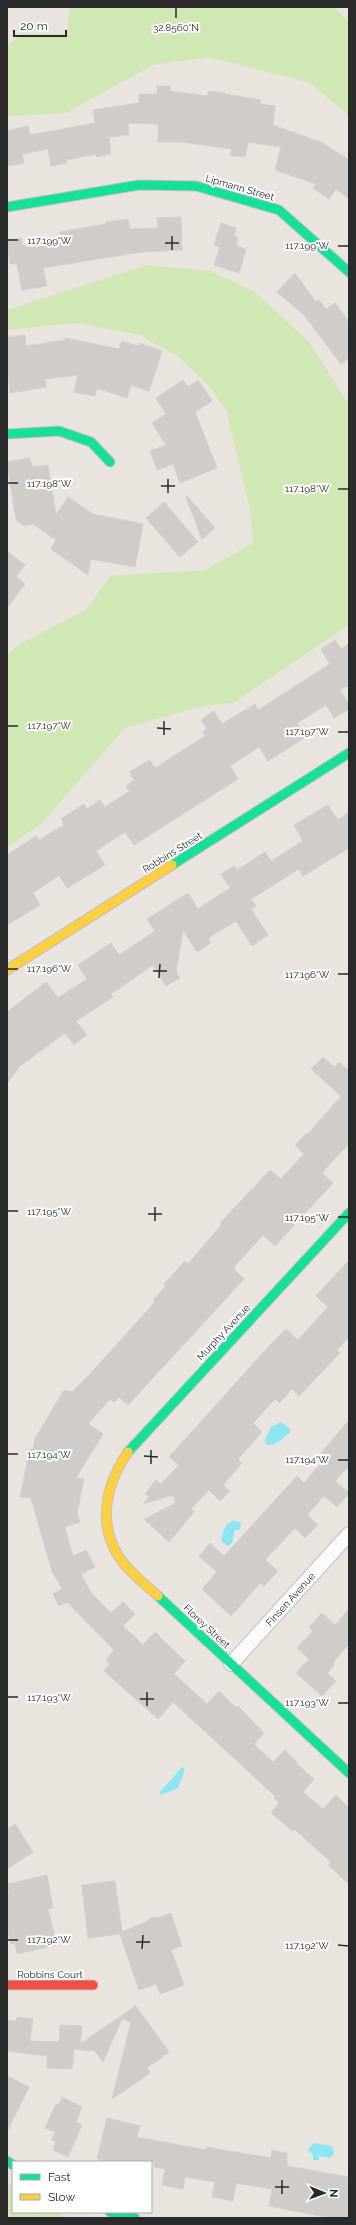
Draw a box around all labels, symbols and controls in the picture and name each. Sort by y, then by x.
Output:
scale bar [14,12,66,38]
text: 20 m [20,19,48,33]
text: 32.8560°N [153,22,199,33]
street label: Lipmann Street [204,172,276,203]
text: 117.199°W [27,235,71,246]
text: 117.199°W [285,240,329,251]
text: 117.198°W [27,478,72,489]
text: 117.198°W [285,483,330,494]
text: 117.197°W [27,720,71,731]
text: 117.197°W [285,726,329,737]
street label: Robbins Street [141,829,204,875]
text: 117.196°W [27,963,72,974]
text: 117.196°W [285,969,330,980]
text: 117.195°W [27,1206,71,1217]
text: 117.195°W [285,1212,329,1223]
street label: Murphy Avenue [195,1302,252,1363]
text: 117.194°W [27,1449,71,1460]
text: 117.194°W [285,1454,329,1465]
street label: Finsen Avenue [264,1570,317,1628]
street label: Florey Street [181,1602,232,1651]
text: 117.193°W [27,1692,71,1703]
text: 117.193°W [285,1697,329,1708]
text: 117.192°W [27,1934,71,1945]
text: 117.192°W [285,1940,329,1951]
street label: Robbins Court [17,1969,83,1980]
legend [12,2161,152,2213]
text: Fast [48,2170,71,2184]
north arrow [304,2173,344,2213]
text: N [327,2189,340,2197]
text: Slow [48,2190,75,2204]

